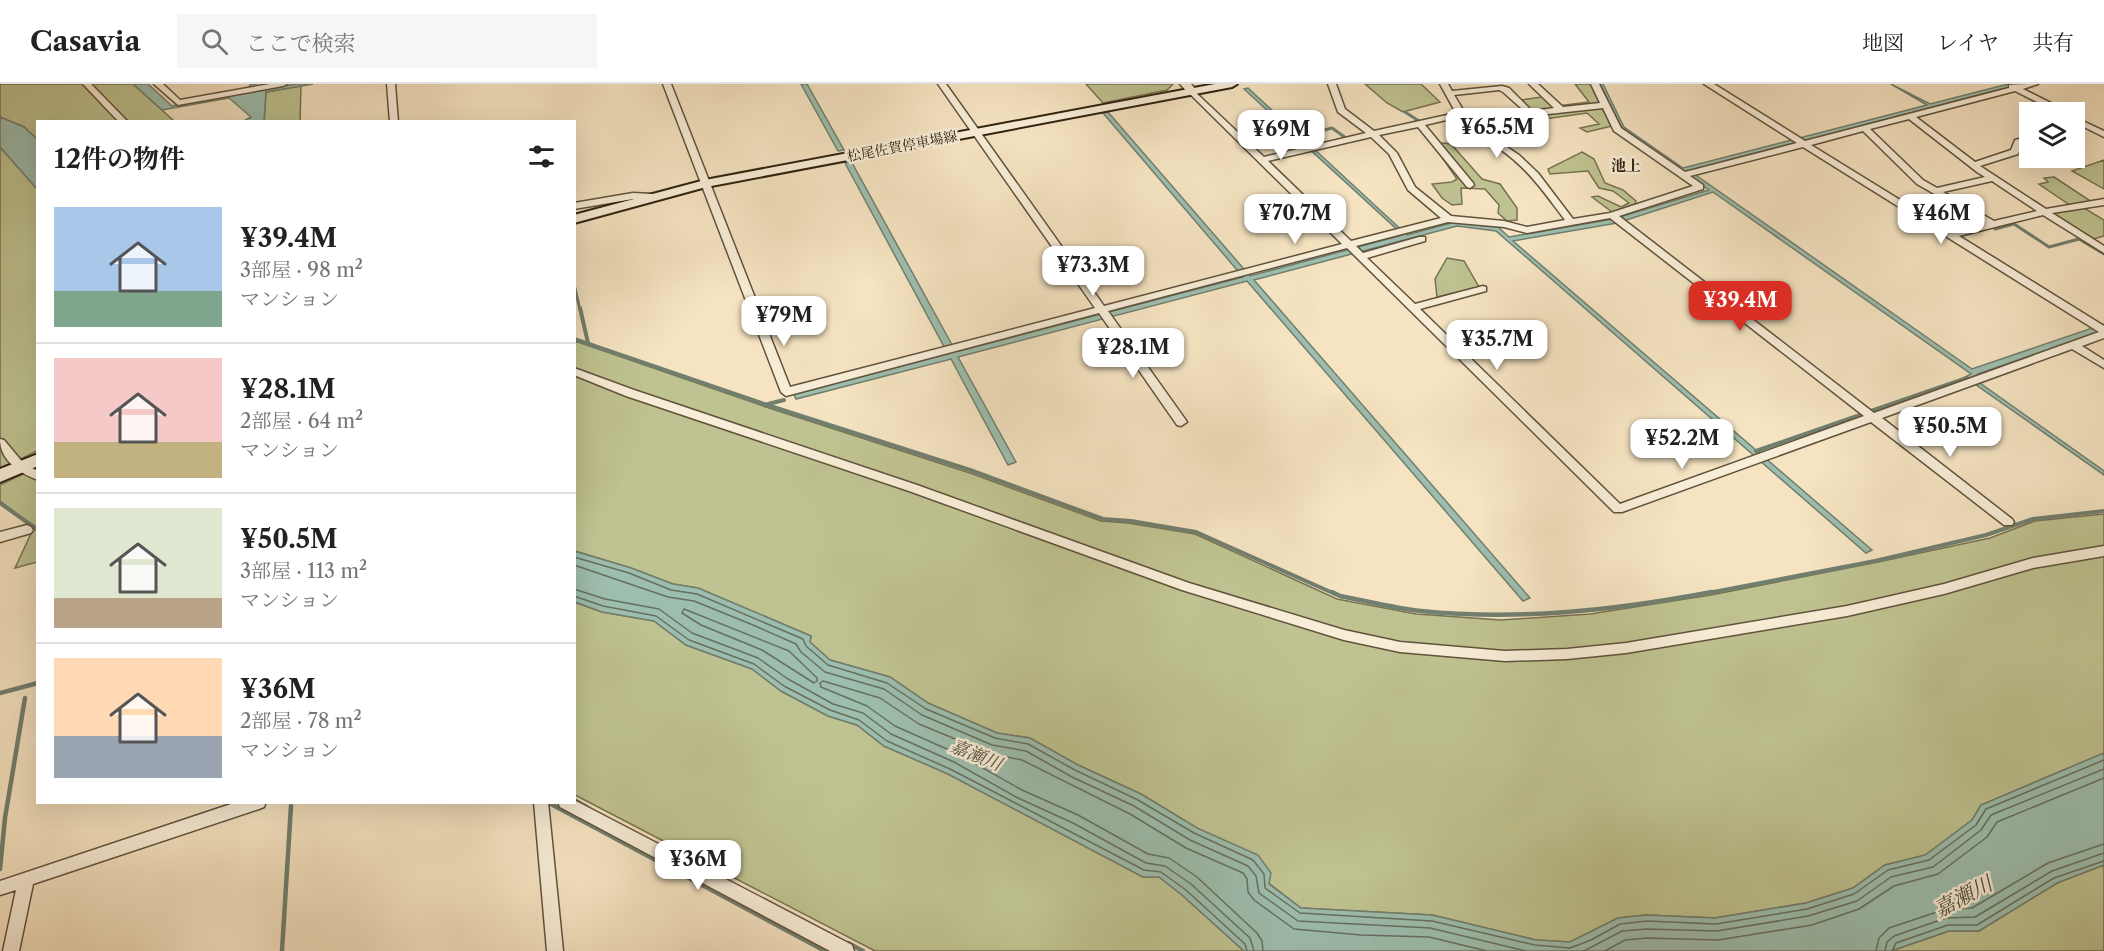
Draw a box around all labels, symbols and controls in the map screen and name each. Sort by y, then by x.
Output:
search box [177,14,597,68]
text: Casavia [30,24,141,58]
icon: search [198,25,231,58]
text: ここで検索 [246,30,356,57]
text: 地図 [1862,30,1904,55]
text: レイヤ [1937,30,1999,55]
text: 共有 [2032,30,2074,55]
map controls [2019,102,2085,168]
button: layers [2019,102,2085,168]
pin: ¥65.5M [1448,108,1546,159]
pin: ¥69M [1245,110,1317,161]
text: ¥65.5M [1460,115,1534,139]
text: ¥69M [1252,117,1310,141]
street label: 松尾佐賀停車場線 [845,126,959,166]
icon: filters [525,140,558,173]
text: 12件の物件 [54,143,185,175]
district label: 池上 [1611,156,1641,175]
pin: ¥70.7M [1246,194,1344,245]
pin: ¥46M [1905,194,1977,245]
text: ¥70.7M [1258,201,1332,225]
text: ¥46M [1912,201,1970,225]
text: ¥39.4M [240,222,337,254]
icon: home [102,231,174,303]
pin: ¥73.3M [1044,246,1142,297]
text: ¥73.3M [1056,253,1130,277]
text: 3部屋 · 98 m² [240,258,363,282]
pin: ¥39.4M [1691,281,1789,332]
text: マンション [240,287,339,311]
text: ¥39.4M [1703,288,1777,312]
pin: ¥79M [748,296,820,347]
text: ¥79M [755,303,813,327]
pin: ¥35.7M [1448,320,1546,371]
text: ¥35.7M [1460,327,1534,351]
pin: ¥28.1M [1084,328,1182,379]
text: ¥28.1M [1096,335,1170,359]
text: ¥28.1M [240,373,336,405]
icon: home [102,382,174,454]
pin: ¥50.5M [1901,407,1999,458]
text: 2部屋 · 64 m² [240,409,363,433]
text: ¥50.5M [1912,414,1988,438]
pin: ¥52.2M [1633,419,1731,470]
text: ¥52.2M [1644,426,1720,450]
text: マンション [240,438,339,462]
text: ¥50.5M [240,523,338,555]
icon: home [102,532,174,604]
text: 3部屋 · 113 m² [240,559,367,583]
text: マンション [240,588,339,612]
text: ¥36M [240,673,316,705]
icon: home [102,682,174,754]
text: 2部屋 · 78 m² [240,709,362,733]
water label: 嘉瀬川 [947,735,1007,776]
text: マンション [240,738,339,762]
pin: ¥36M [662,840,734,891]
text: ¥36M [669,847,727,871]
water label: 嘉瀬川 [1929,870,1998,922]

